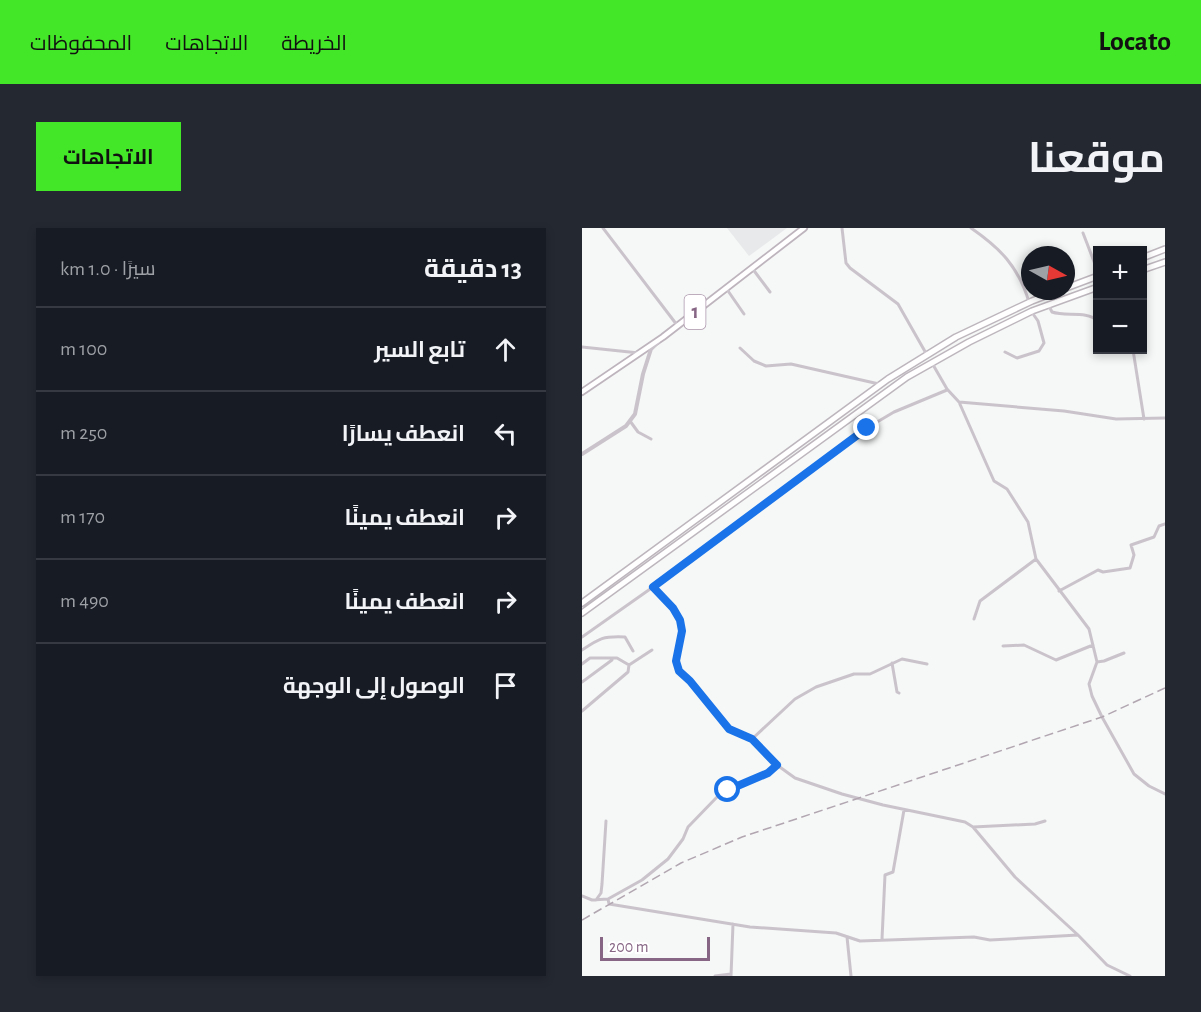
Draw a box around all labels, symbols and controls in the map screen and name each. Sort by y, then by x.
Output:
text: Locato [1098,28,1171,56]
text: المحفوظات [30,33,132,54]
text: الاتجاهات [165,33,248,54]
text: الخريطة [281,33,347,54]
button: الاتجاهات [36,122,181,191]
text: موقعنا [1028,138,1165,180]
north arrow [1021,246,1075,300]
map controls [1093,246,1147,354]
button: + [1093,246,1147,300]
text: 13 دقيقة [424,256,522,282]
text: سيرًا · 1.0 km [60,259,155,279]
road number: 1 [684,295,706,329]
button: − [1093,300,1147,354]
icon: ahead [489,333,522,366]
text: 100 m [60,339,107,359]
text: تابع السير [374,339,465,361]
route end [853,414,879,440]
icon: left [489,417,522,450]
text: 250 m [60,423,107,443]
text: انعطف يسارًا [342,423,465,445]
icon: right [489,501,522,534]
text: 170 m [60,507,105,527]
text: انعطف يمينًا [344,507,465,529]
icon: right [489,585,522,618]
text: 490 m [60,591,109,611]
text: انعطف يمينًا [344,591,465,613]
icon: arrive [489,669,522,702]
text: الوصول إلى الوجهة [283,675,465,697]
route start [714,776,740,802]
scale bar [600,934,710,962]
text: 200 m [609,939,649,955]

